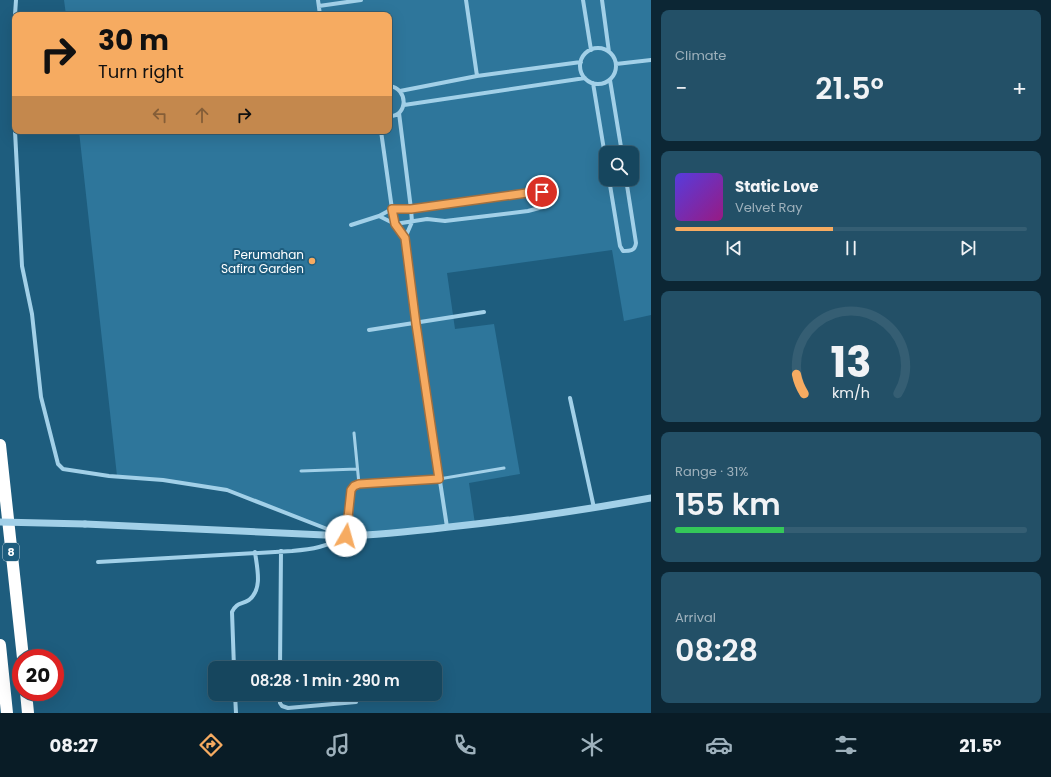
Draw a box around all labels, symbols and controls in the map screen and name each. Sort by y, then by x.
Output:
text: 30 m [98,21,169,60]
icon: right [32,28,84,80]
text: Climate [675,46,726,65]
text: Turn right [98,59,184,84]
text: 21.5° [815,67,884,110]
text: − [675,73,687,104]
text: + [1012,73,1027,104]
icon: left [149,104,171,126]
icon: ahead [191,104,213,126]
icon: right [233,104,255,126]
map controls [599,146,639,186]
button: search [599,146,639,186]
pin [525,175,559,209]
text: Static Love [735,176,819,197]
icon: arrive [531,181,553,203]
text: Velvet Ray [735,198,803,217]
icon: previous [723,237,745,259]
icon: pause [840,237,862,259]
icon: next [957,237,979,259]
place label: Perumahan Safira Garden [221,246,304,277]
marker: Perumahan Safira Garden [307,256,317,266]
text: 13 [831,333,871,392]
text: km/h [832,383,870,403]
text: Range · 31% [675,462,748,481]
text: 155 km [675,483,781,526]
position arrow [325,515,367,557]
road number: 8 [3,543,19,561]
text: Arrival [675,608,716,627]
text: 08:28 [675,629,758,672]
speed limit sign: 20 [12,649,64,701]
text: 08:28 · 1 min · 290 m [250,670,400,691]
icon: directions [197,731,225,759]
icon: music [324,731,352,759]
icon: phone [451,731,479,759]
icon: climate [578,731,606,759]
icon: car [705,731,733,759]
icon: filters [832,731,860,759]
text: 08:27 [50,733,98,758]
text: 21.5° [959,733,1001,758]

